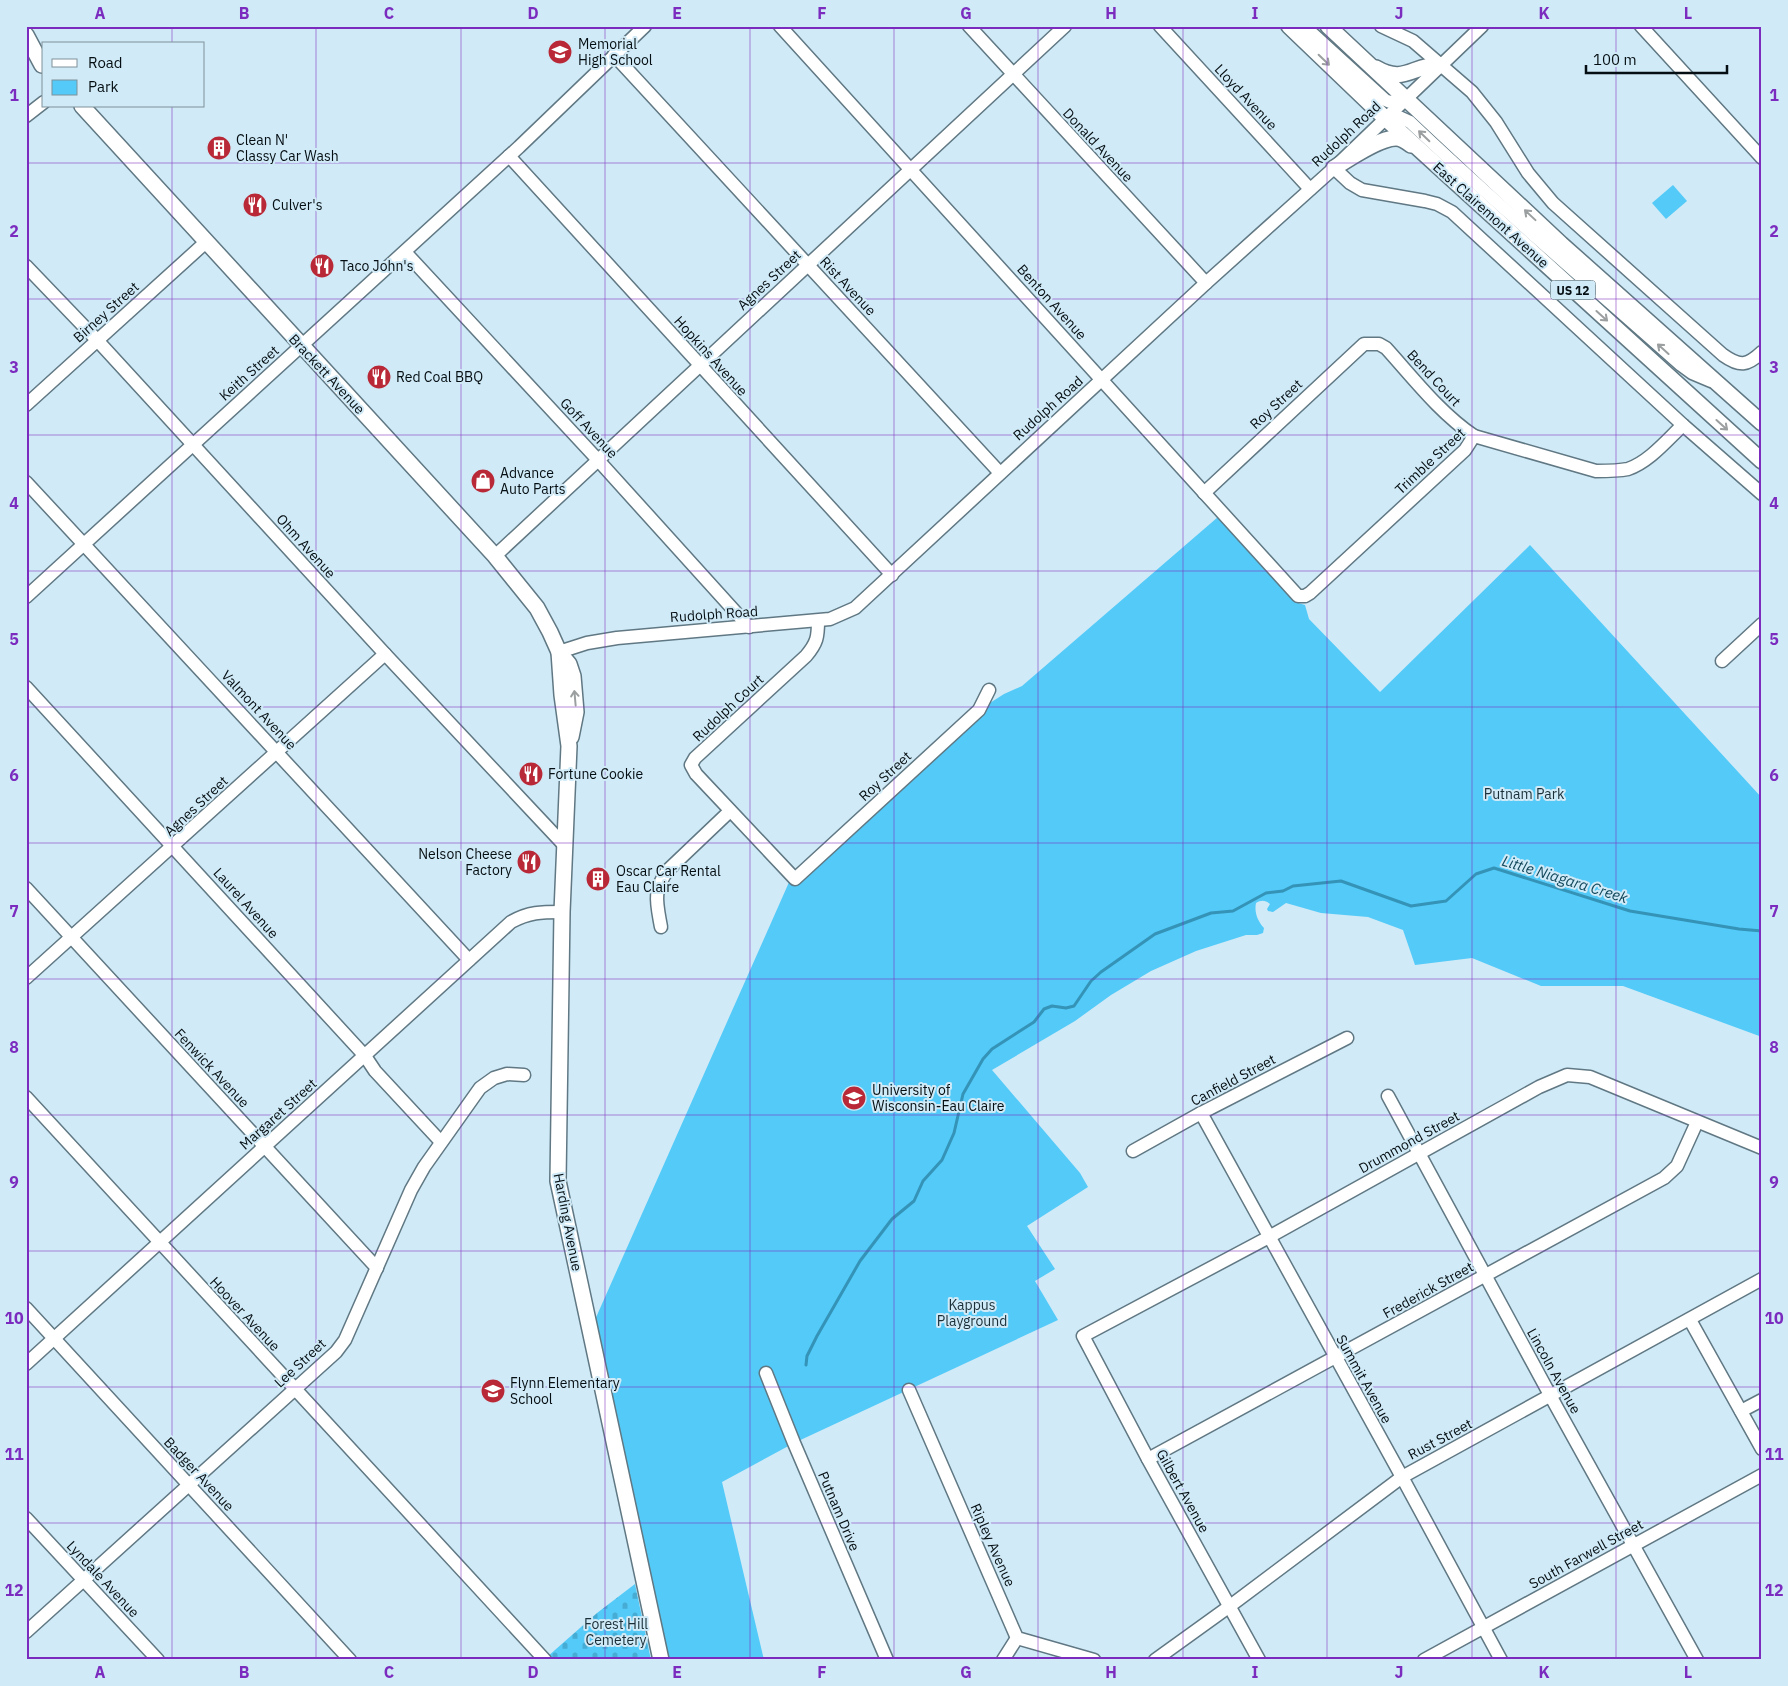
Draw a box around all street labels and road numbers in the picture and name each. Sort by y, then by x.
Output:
street label: Lloyd Avenue [1211,60,1281,134]
street label: Rudolph Road [1308,97,1384,171]
street label: Donald Avenue [1059,104,1137,186]
street label: East Clairemont Avenue [1429,158,1553,272]
street label: Agnes Street [733,246,805,314]
street label: Rist Avenue [816,253,880,319]
street label: Benton Avenue [1013,260,1091,344]
street label: Birney Street [69,278,143,346]
road number: US 12 [1550,280,1596,300]
street label: Hopkins Avenue [670,312,752,400]
street label: Brackett Avenue [285,330,369,418]
street label: Keith Street [215,341,283,405]
street label: Bend Court [1403,346,1465,410]
street label: Rudolph Road [1009,372,1087,444]
street label: Roy Street [1246,375,1306,433]
street label: Goff Avenue [556,394,622,462]
street label: Trimble Street [1391,424,1469,498]
street label: Ohm Avenue [272,510,340,582]
street label: Rudolph Road [669,602,759,626]
street label: Valmont Avenue [218,666,301,754]
street label: Rudolph Court [689,670,767,745]
street label: Roy Street [855,747,915,805]
street label: Agnes Street [160,772,232,840]
street label: Laurel Avenue [210,864,283,942]
street label: Fenwick Avenue [171,1025,253,1112]
street label: Canfield Street [1188,1050,1279,1110]
street label: Margaret Street [236,1075,320,1153]
street label: Drummond Street [1355,1107,1463,1177]
street label: Harding Avenue [550,1171,586,1273]
street label: Frederick Street [1380,1258,1477,1322]
street label: Hoover Avenue [206,1273,284,1355]
street label: Lincoln Avenue [1523,1325,1585,1417]
street label: Summit Avenue [1332,1331,1396,1427]
street label: Lee Street [270,1335,330,1391]
street label: Rust Street [1405,1415,1475,1463]
street label: Badger Avenue [160,1433,238,1515]
street label: Gilbert Avenue [1153,1446,1214,1536]
street label: Putnam Drive [814,1468,864,1554]
street label: Ripley Avenue [967,1501,1019,1590]
street label: South Farwell Street [1526,1515,1646,1593]
street label: Lyndale Avenue [63,1537,143,1621]

